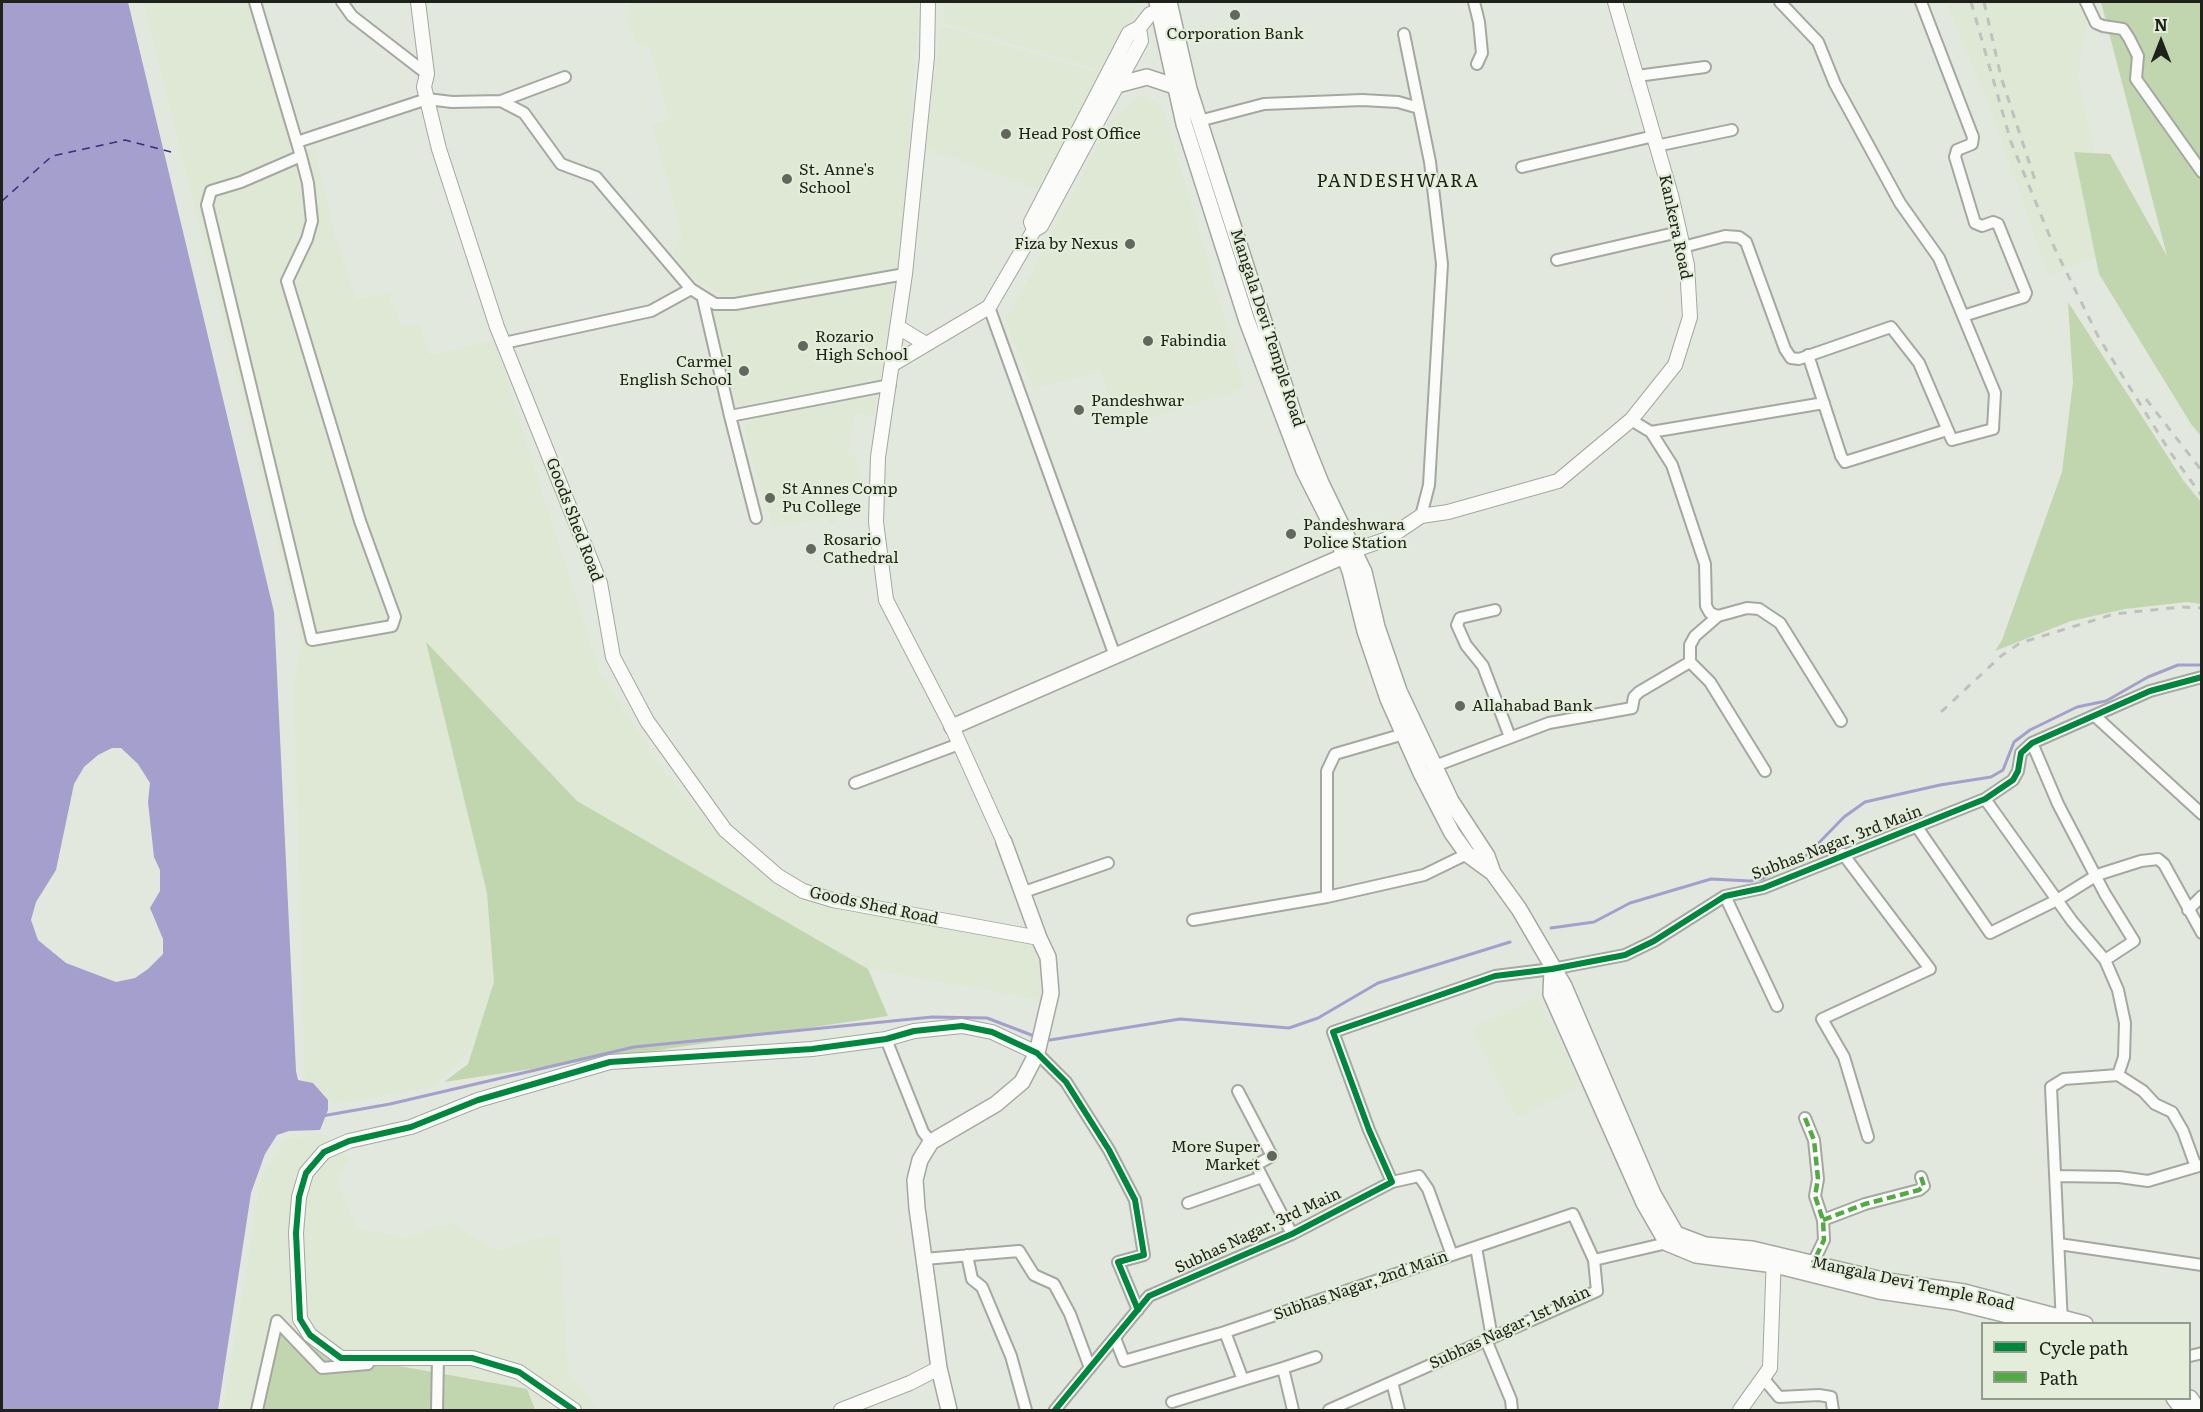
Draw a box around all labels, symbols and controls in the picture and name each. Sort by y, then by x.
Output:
marker: Corporation Bank [1228,8,1242,22]
north arrow [2131,12,2191,72]
text: N [2154,12,2168,36]
place label: Corporation Bank [1167,24,1303,44]
place label: Head Post Office [1018,124,1141,144]
marker: Head Post Office [999,127,1013,141]
place label: St. Anne's School [799,160,874,198]
district label: PANDESHWARA [1317,171,1479,193]
marker: St. Anne's School [780,172,794,186]
street label: Kankera Road [1655,173,1695,281]
street label: Mangala Devi Temple Road [1226,227,1308,429]
place label: Fiza by Nexus [1014,234,1118,254]
marker: Fiza by Nexus [1123,237,1137,251]
place label: Rozario High School [815,327,908,365]
place label: Fabindia [1160,331,1227,351]
marker: Fabindia [1141,334,1155,348]
marker: Rozario High School [796,339,810,353]
place label: Carmel English School [619,352,732,390]
marker: Carmel English School [737,364,751,378]
place label: Pandeshwar Temple [1091,391,1184,429]
marker: Pandeshwar Temple [1072,403,1086,417]
street label: Goods Shed Road [542,455,606,585]
place label: St Annes Comp Pu College [782,479,898,517]
marker: St Annes Comp Pu College [763,491,777,505]
place label: Pandeshwara Police Station [1303,515,1407,553]
marker: Pandeshwara Police Station [1284,527,1298,541]
place label: Rosario Cathedral [823,530,899,568]
marker: Rosario Cathedral [804,542,818,556]
place label: Allahabad Bank [1472,696,1592,716]
marker: Allahabad Bank [1453,699,1467,713]
street label: Subhas Nagar, 3rd Main [1749,802,1925,884]
street label: Goods Shed Road [808,883,940,929]
place label: More Super Market [1171,1137,1260,1175]
marker: More Super Market [1265,1149,1279,1163]
street label: Subhas Nagar, 3rd Main [1172,1184,1344,1278]
street label: Subhas Nagar, 2nd Main [1271,1247,1451,1325]
street label: Mangala Devi Temple Road [1810,1253,2016,1315]
street label: Subhas Nagar, 1st Main [1426,1282,1594,1374]
legend [1981,1322,2191,1400]
text: Cycle path [2039,1334,2128,1361]
text: Path [2039,1364,2078,1391]

